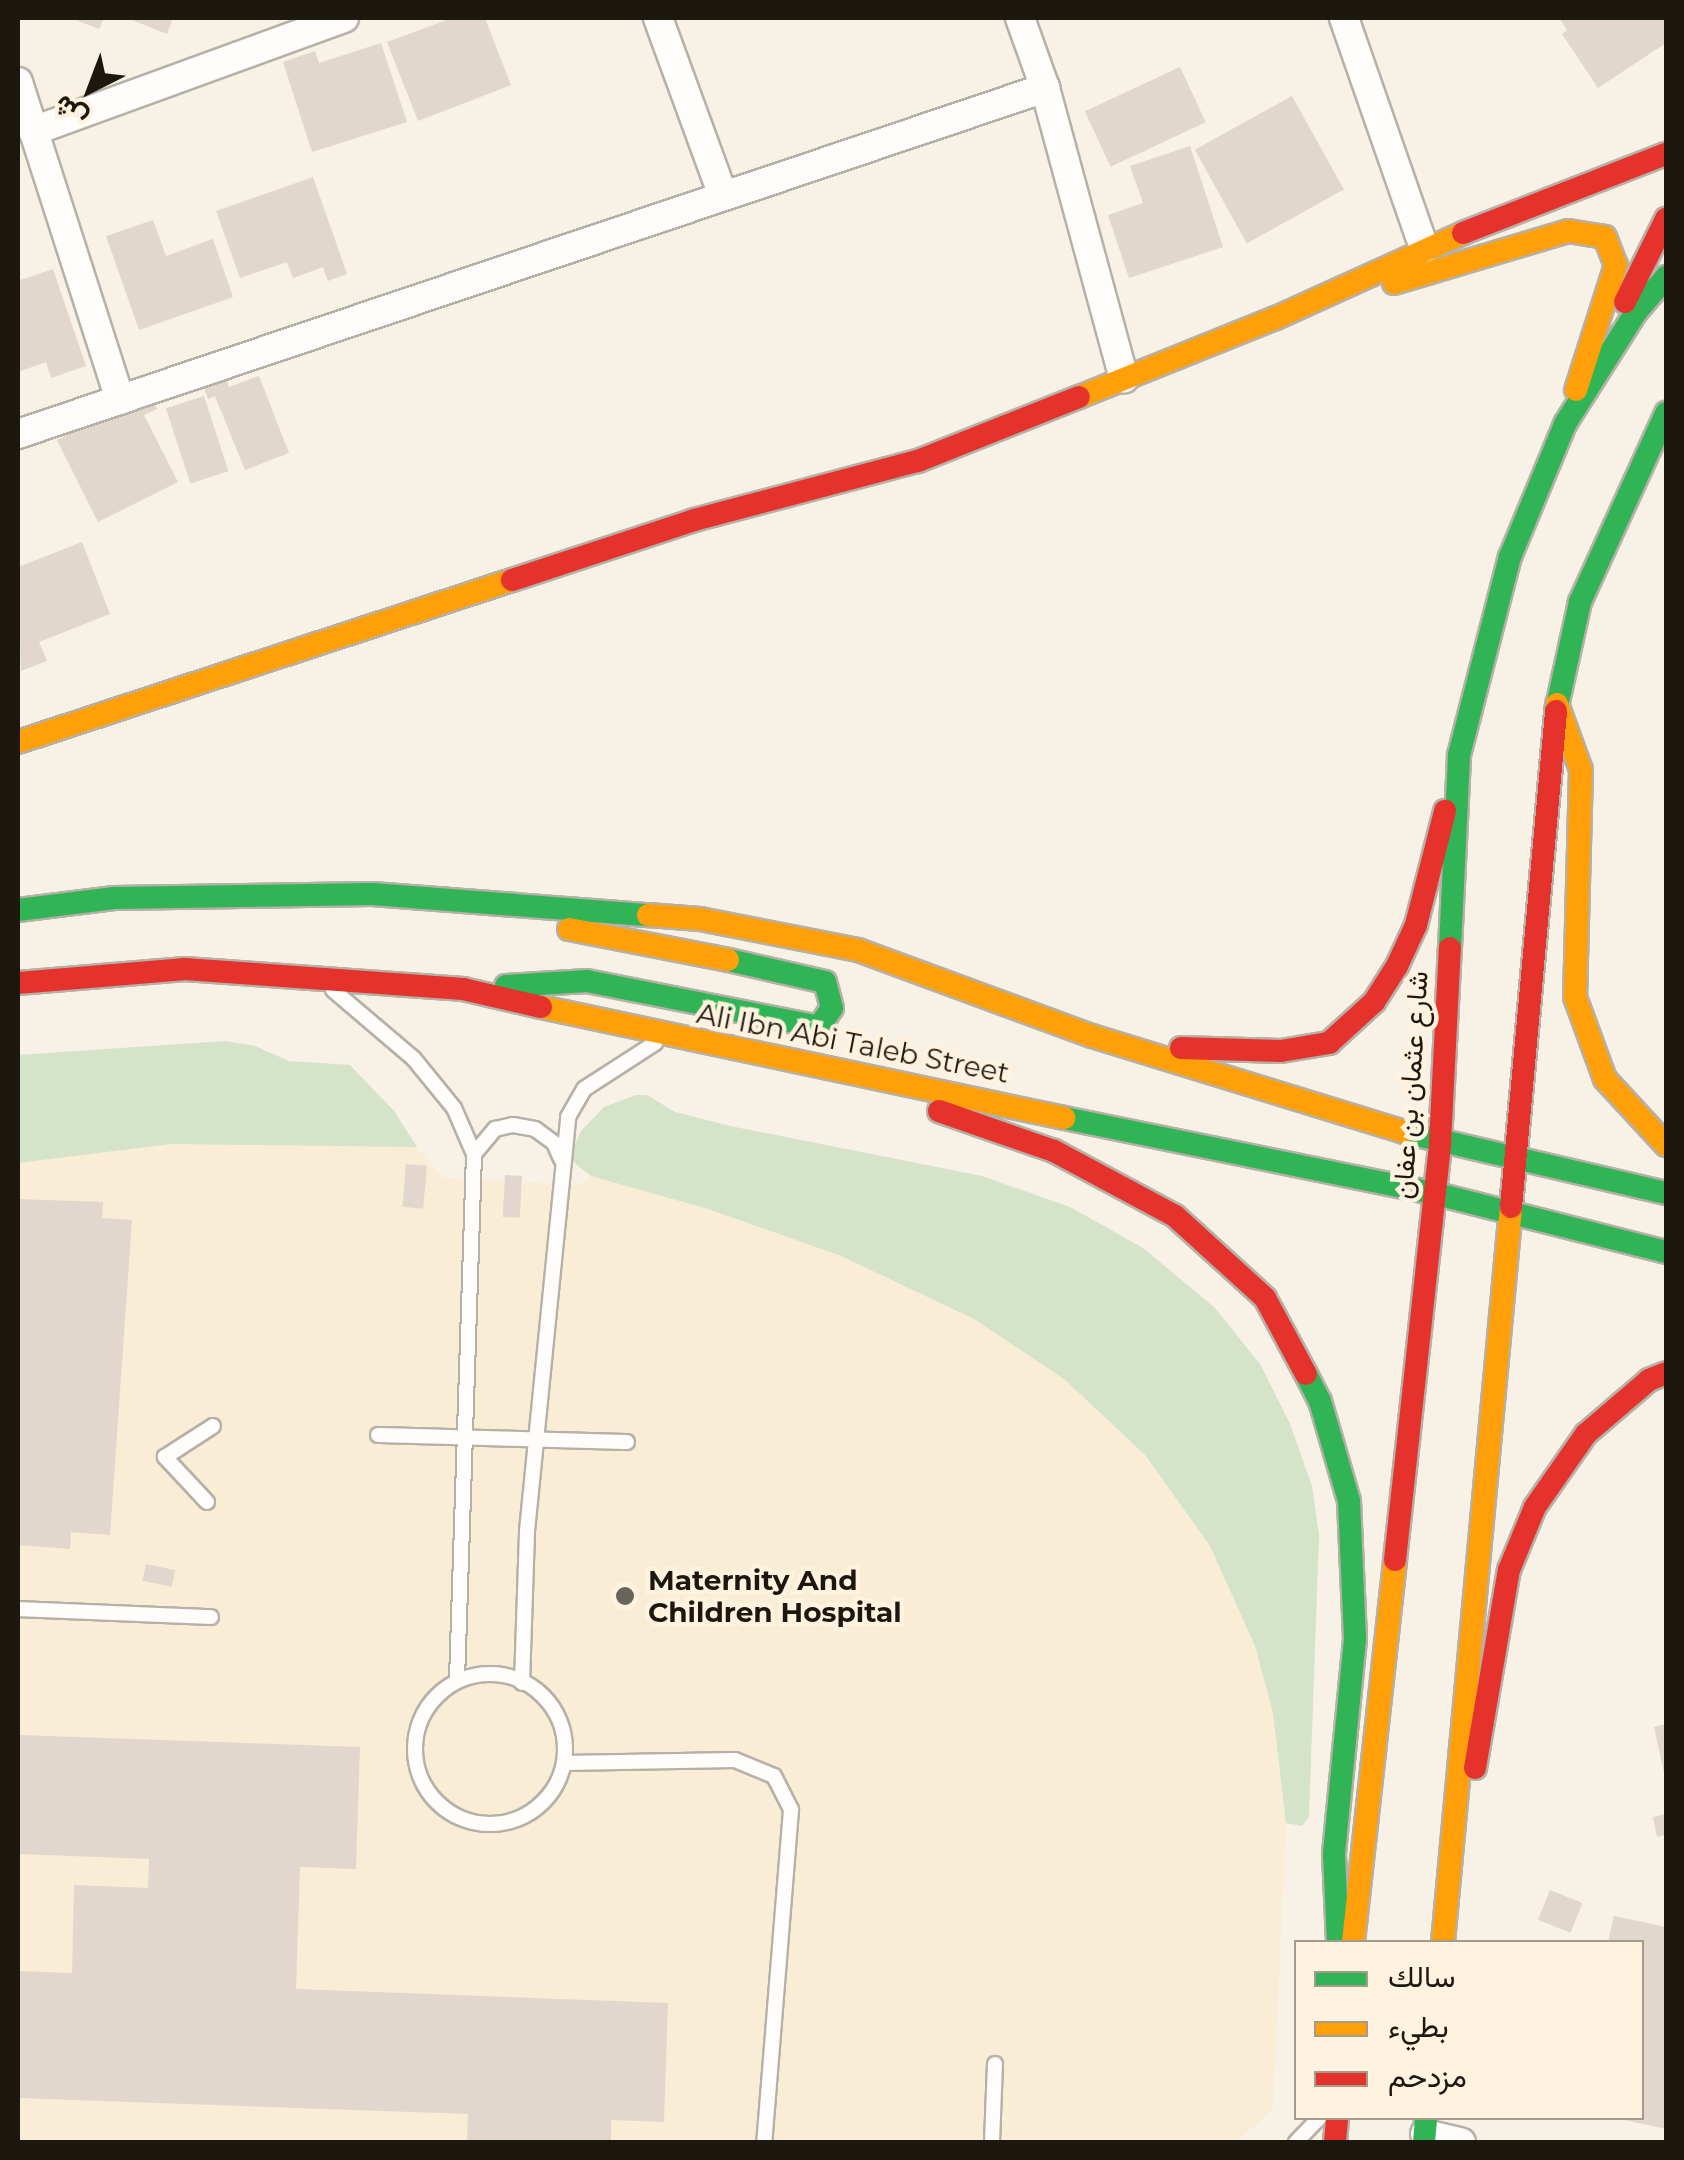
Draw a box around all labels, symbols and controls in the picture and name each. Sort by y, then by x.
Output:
north arrow [40,40,140,140]
text: ش [46,88,94,136]
street label: شارع عثمان بن عفان [1385,970,1435,1200]
street label: Ali Ibn Abi Taleb Street [694,996,1012,1090]
place label: Maternity And Children Hospital [648,1563,902,1629]
marker: Maternity And Children Hospital [612,1583,638,1609]
legend [1294,1940,1644,2120]
text: سالك [1388,1958,1455,1995]
text: بطيء [1388,2008,1449,2045]
text: مزدحم [1388,2058,1467,2095]

